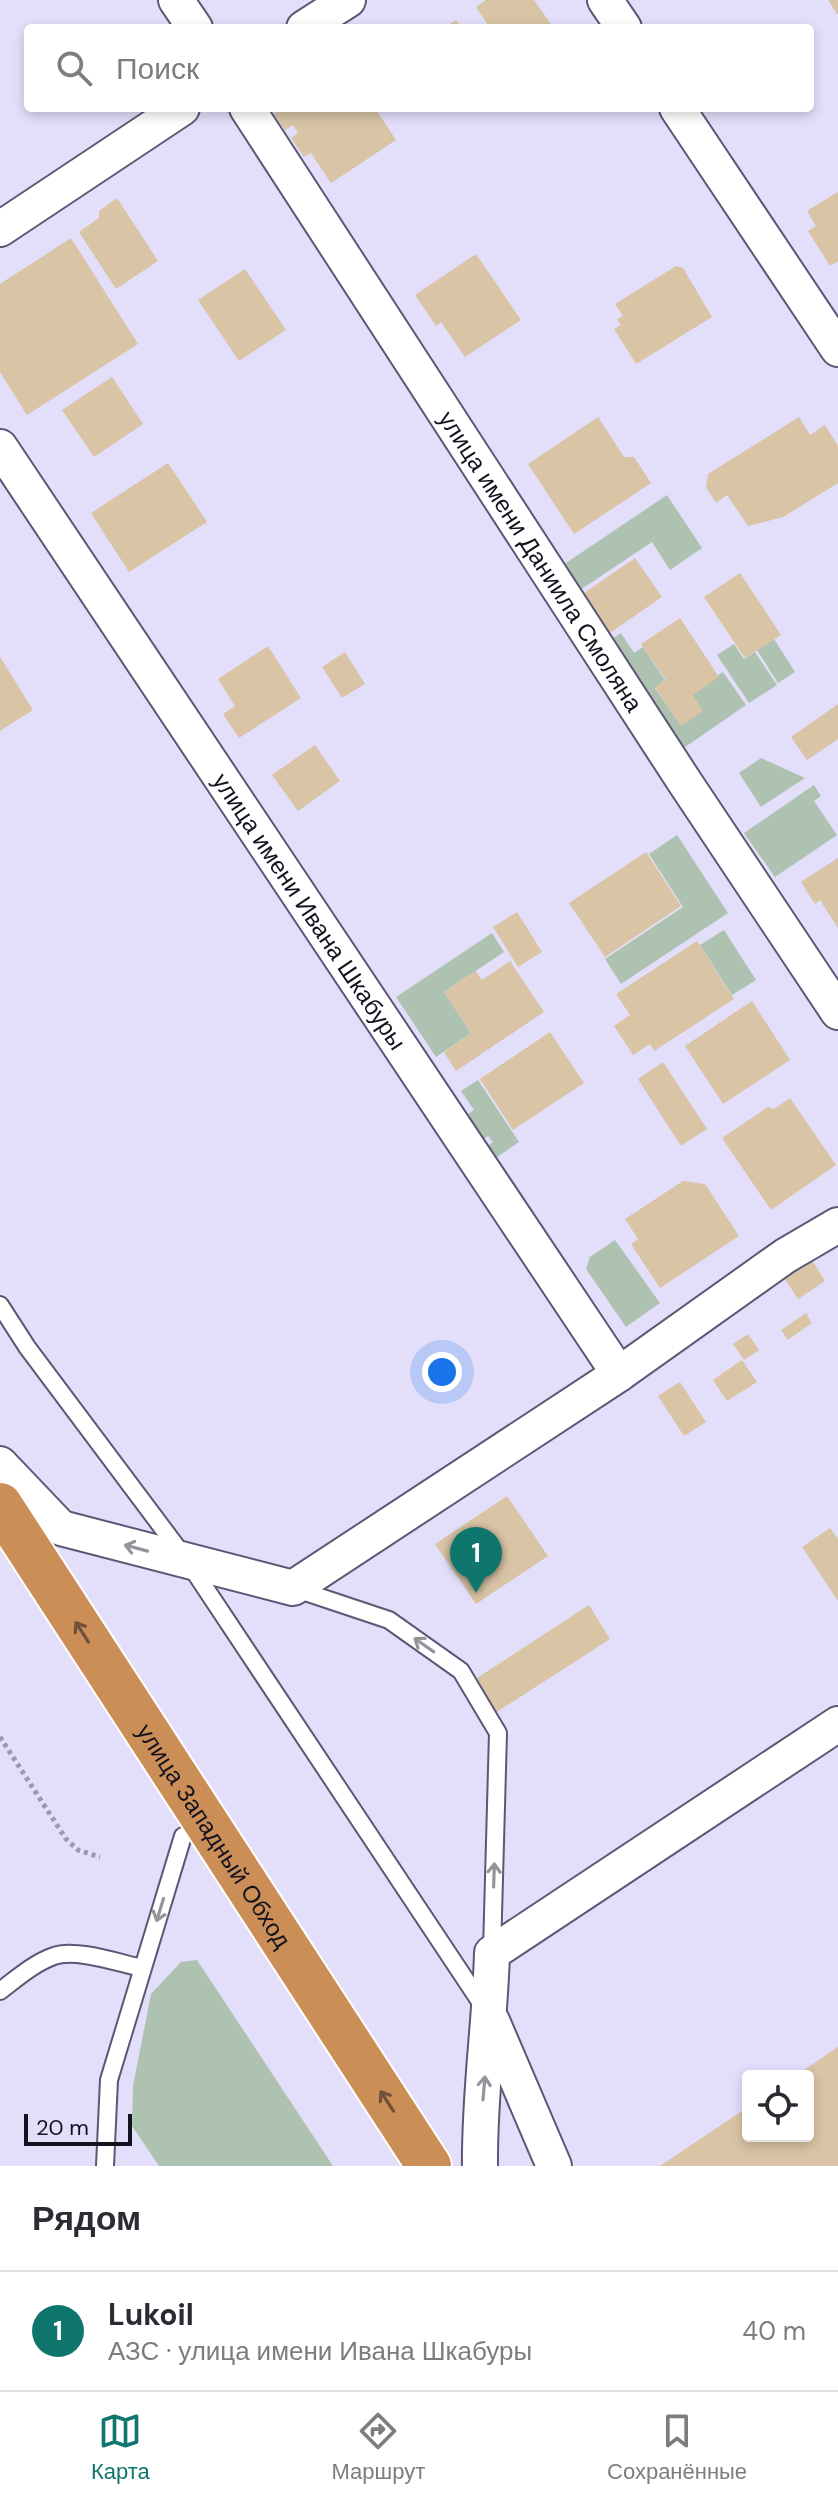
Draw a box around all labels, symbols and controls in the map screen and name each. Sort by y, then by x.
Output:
search box [24,24,814,112]
icon: search [52,46,96,90]
text: Поиск [116,49,199,88]
street label: улица имени Даниила Смоляна [432,405,650,718]
street label: улица имени Ивана Шкабуры [206,767,413,1056]
your location [422,1352,462,1392]
pin: 1 [450,1527,502,1593]
one-way arrow [123,1540,149,1555]
one-way arrow [74,1621,90,1644]
one-way arrow [413,1637,435,1653]
street label: улица Западный Обход [130,1718,299,1953]
one-way arrow [487,1862,502,1889]
one-way arrow [152,1897,167,1923]
map controls [742,2070,814,2142]
button: locate [742,2070,814,2142]
one-way arrow [476,2075,491,2102]
one-way arrow [378,2090,395,2112]
scale bar [24,2110,132,2146]
text: 20 m [36,2113,89,2142]
text: Рядом [32,2196,141,2241]
text: Lukoil [108,2295,194,2334]
text: 1 [53,2314,63,2348]
text: 40 m [742,2314,806,2348]
text: АЗС · улица имени Ивана Шкабуры [108,2334,532,2368]
tab: Карта [91,2409,150,2486]
tab: Маршрут [332,2409,425,2486]
tab: Сохранённые [607,2409,747,2486]

